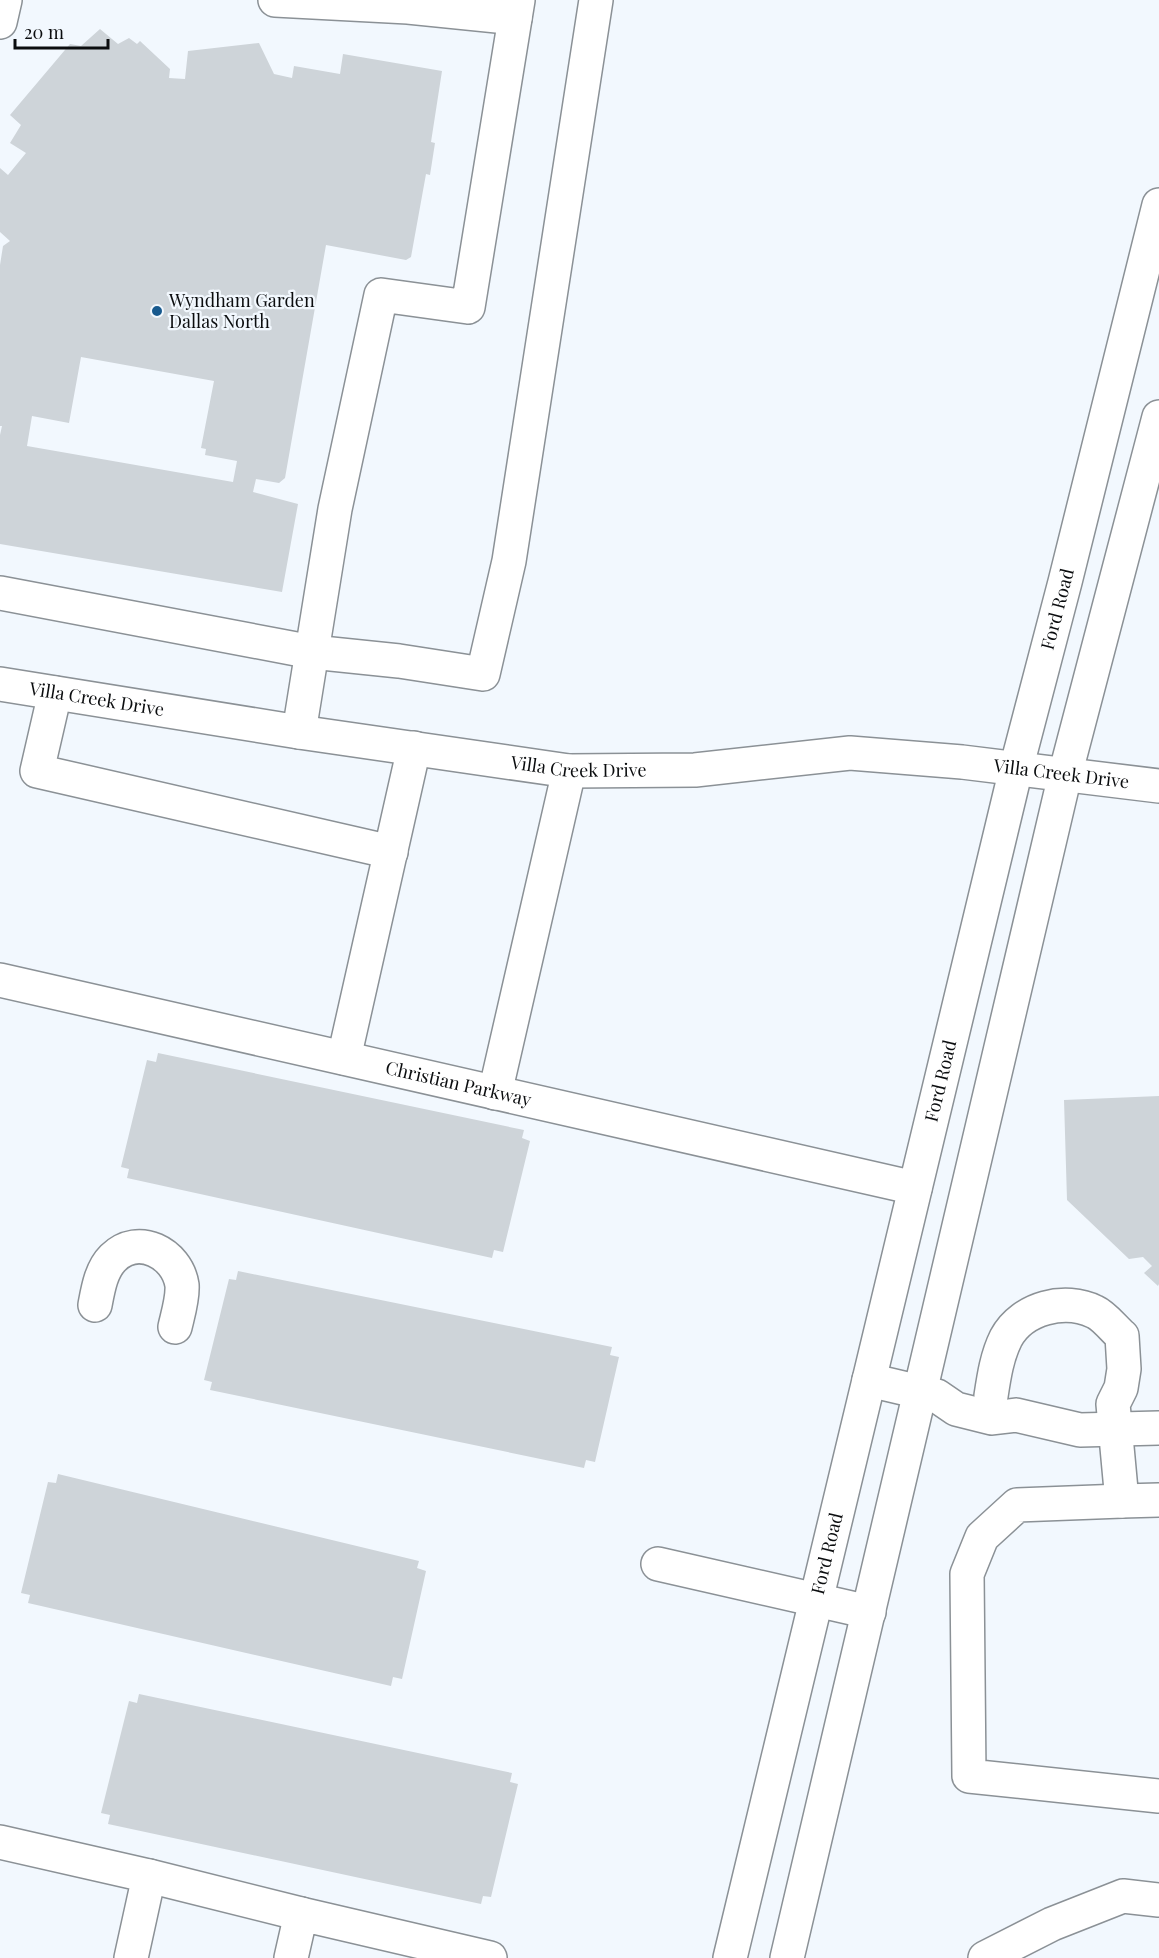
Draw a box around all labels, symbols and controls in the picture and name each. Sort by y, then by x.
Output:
scale bar [15,12,108,50]
text: 20 m [24,20,64,44]
place label: Wyndham Garden Dallas North [168,288,315,333]
marker: Wyndham Garden Dallas North [150,304,164,318]
street label: Ford Road [1035,565,1079,652]
street label: Villa Creek Drive [27,676,166,721]
street label: Villa Creek Drive [508,750,647,782]
street label: Villa Creek Drive [991,753,1130,793]
street label: Ford Road [919,1037,962,1124]
street label: Christian Parkway [383,1055,534,1111]
street label: Ford Road [805,1509,848,1597]

